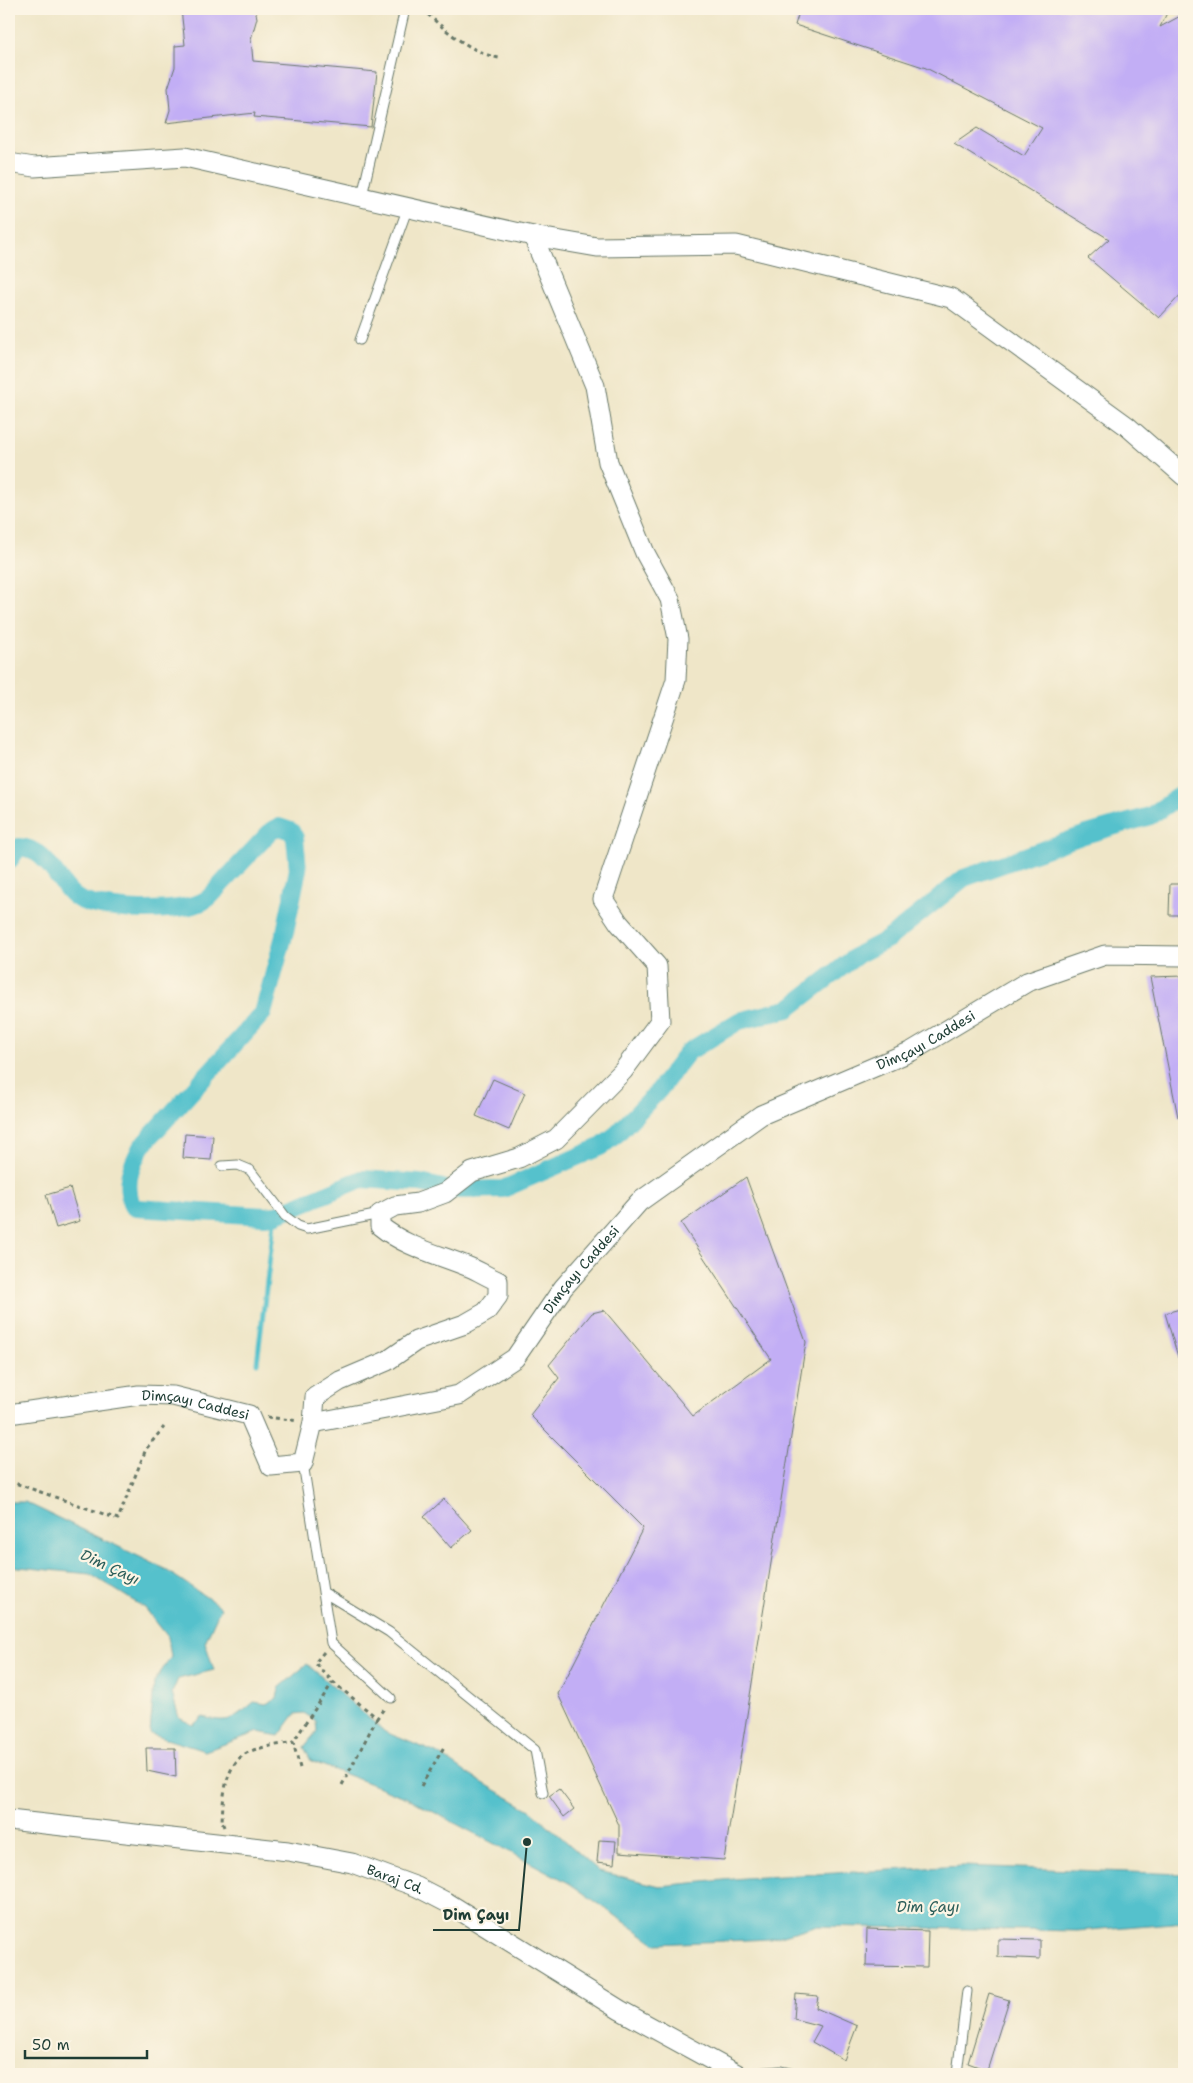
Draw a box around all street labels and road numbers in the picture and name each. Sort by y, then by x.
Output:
street label: Dimçayı Caddesi [874,1006,978,1074]
street label: Dimçayı Caddesi [539,1222,623,1317]
street label: Dimçayı Caddesi [141,1386,251,1424]
street label: Baraj Cd. [364,1860,427,1898]

